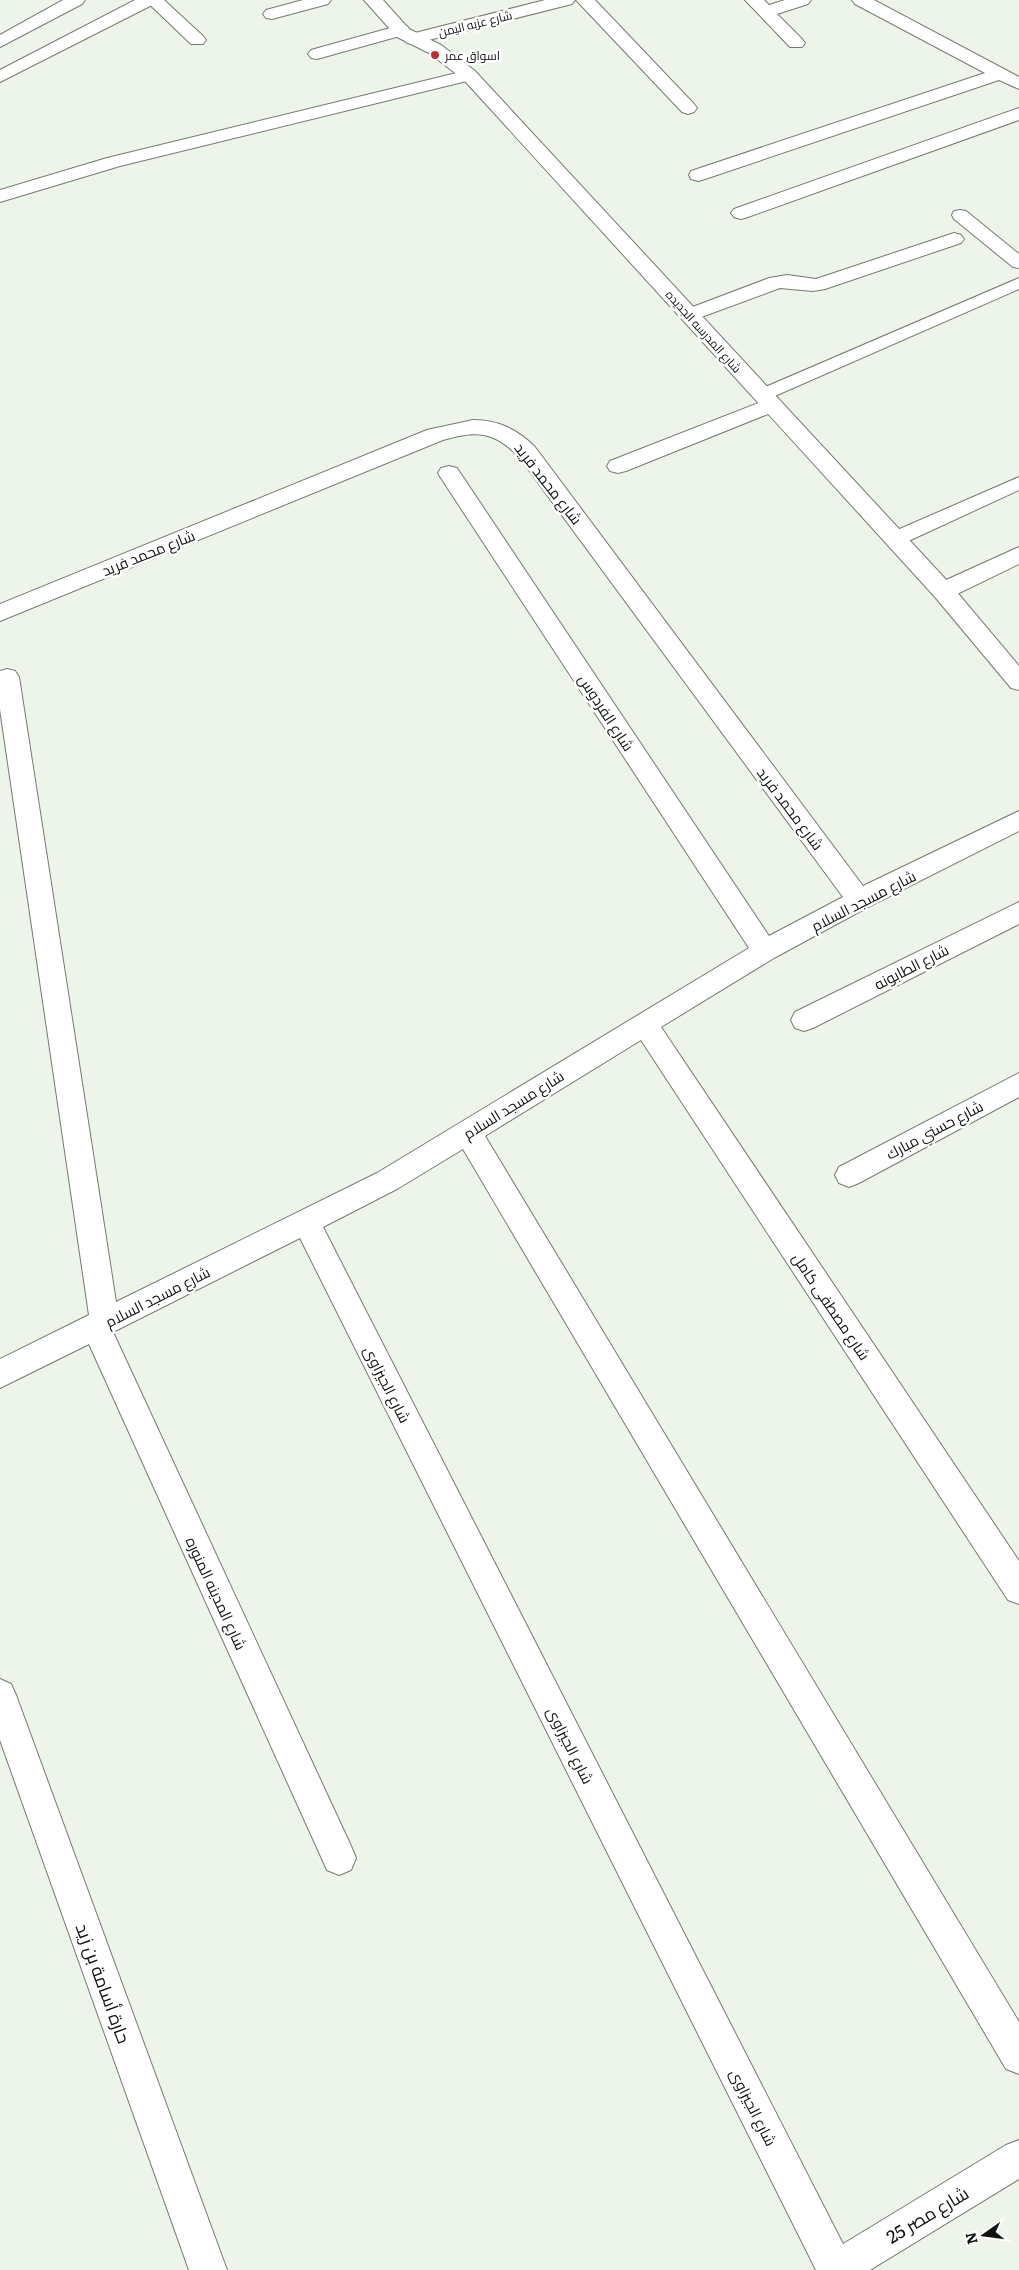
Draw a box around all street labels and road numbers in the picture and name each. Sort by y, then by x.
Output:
street label: شارع عزبه اليمن [436,5,514,41]
street label: شارع المدرسه الجديده [662,286,746,376]
street label: شارع محمد فريد [509,437,588,530]
street label: شارع محمد فريد [98,523,198,582]
street label: شارع الفردوس [573,669,641,756]
street label: شارع محمد فريد [751,762,830,855]
street label: شارع مسجد السلام [806,864,920,937]
street label: شارع الطابونه [870,937,953,996]
street label: شارع مسجد السلام [458,1064,568,1145]
street label: شارع حسني مبارك [881,1094,988,1166]
street label: شارع مصطفى كامل [787,1248,877,1365]
street label: شارع مسجد السلام [100,1260,214,1333]
street label: شارع الجيزاوى [358,1341,417,1427]
street label: شارع المدينه المنوره [180,1533,253,1654]
street label: شارع الجيزاوى [541,1702,600,1788]
street label: حارة أسامة بن زيد [70,1919,138,2047]
street label: شارع الجيزاوى [724,2064,783,2150]
street label: شارع مصر 25 [881,2179,973,2249]

